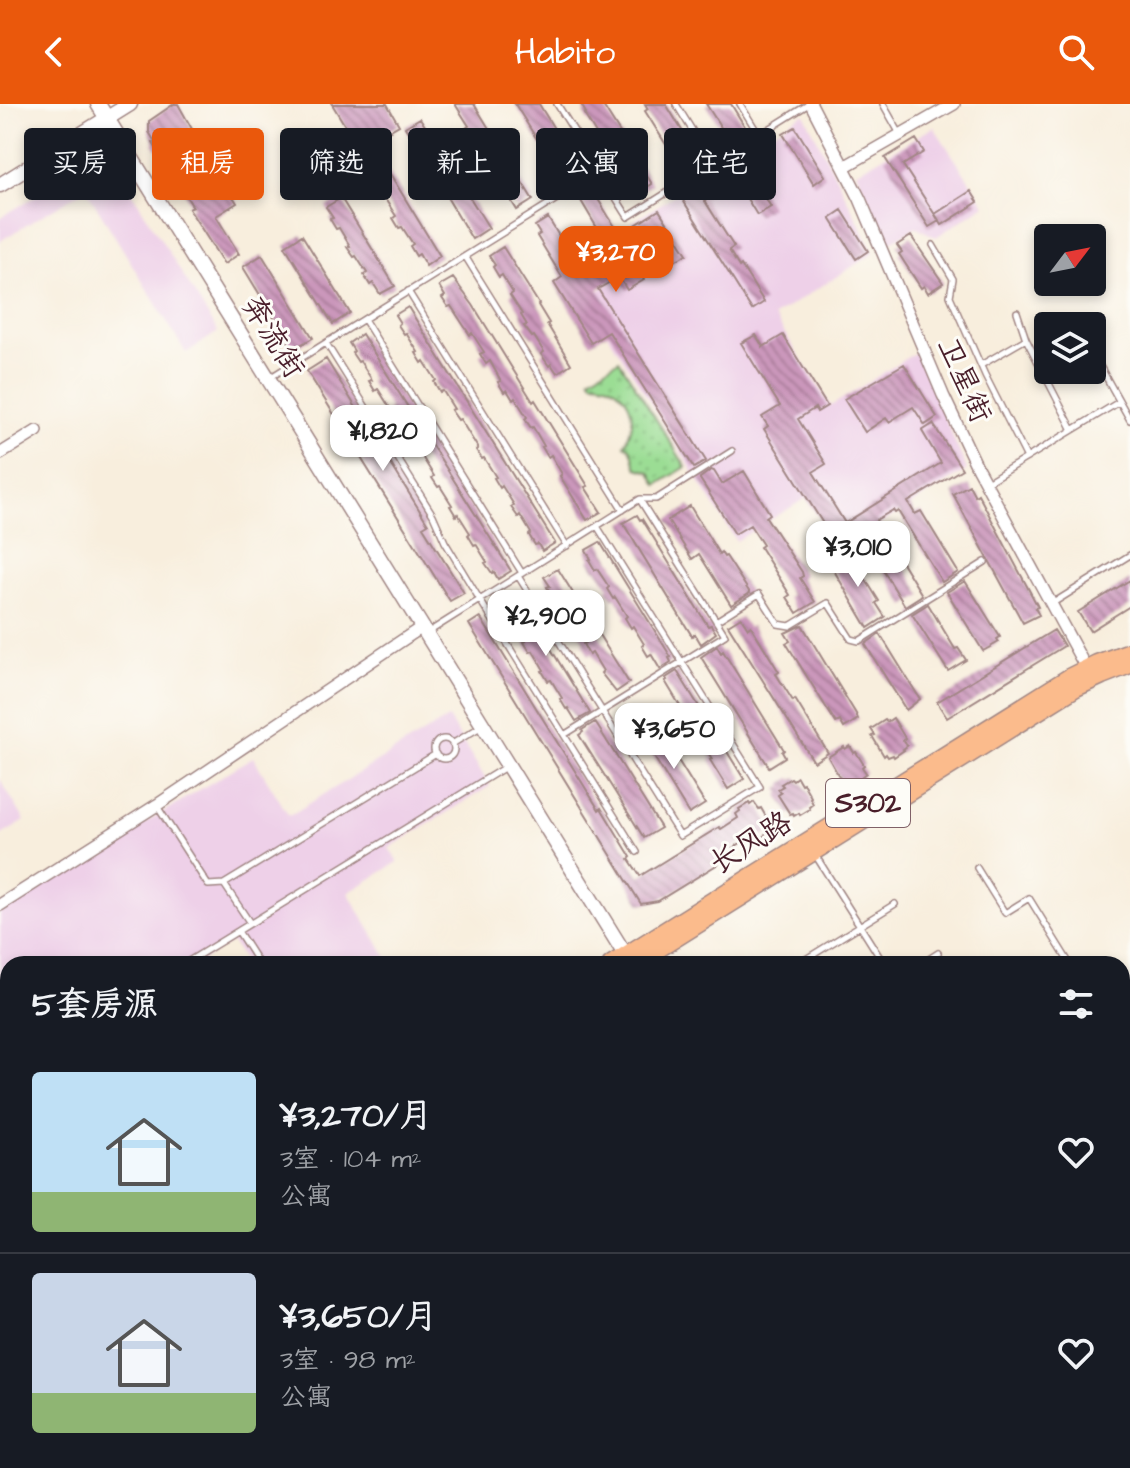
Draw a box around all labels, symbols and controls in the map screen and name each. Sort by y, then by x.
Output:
text: Habito [515,27,615,78]
icon: back [32,30,76,74]
icon: search [1054,30,1098,74]
chip: 买房 [24,128,136,200]
chip: 租房 [152,128,264,200]
chip: 筛选 [280,128,392,200]
chip: 新上 [408,128,520,200]
chip: 公寓 [536,128,648,200]
chip: 住宅 [664,128,776,200]
north arrow [1034,224,1106,296]
map controls [1034,224,1106,384]
pin: ¥3,270 [551,226,681,294]
text: ¥3,270 [576,234,656,270]
street label: 奔流街 [231,288,315,386]
button: layers [1034,312,1106,384]
street label: 卫星街 [927,330,1001,430]
pin: ¥1,820 [318,405,448,473]
text: ¥1,820 [348,413,418,449]
pin: ¥3,010 [793,521,923,589]
text: ¥3,010 [824,529,892,565]
pin: ¥2,900 [481,590,611,658]
text: ¥2,900 [506,598,587,634]
pin: ¥3,650 [609,703,739,771]
text: ¥3,650 [633,711,715,747]
road number: S302 [826,779,910,827]
street label: 长风路 [702,801,800,885]
text: 5套房源 [32,981,158,1029]
icon: filters [1054,982,1098,1026]
text: ¥3,270/月 [280,1092,433,1140]
icon: home [96,1104,192,1200]
icon: heart [1054,1130,1098,1174]
text: 3室 · 104 m² [280,1141,422,1177]
text: 公寓 [280,1178,332,1214]
text: ¥3,650/月 [280,1293,438,1341]
icon: home [96,1305,192,1401]
icon: heart [1054,1331,1098,1375]
text: 3室 · 98 m² [280,1342,416,1378]
text: 公寓 [280,1379,332,1415]

